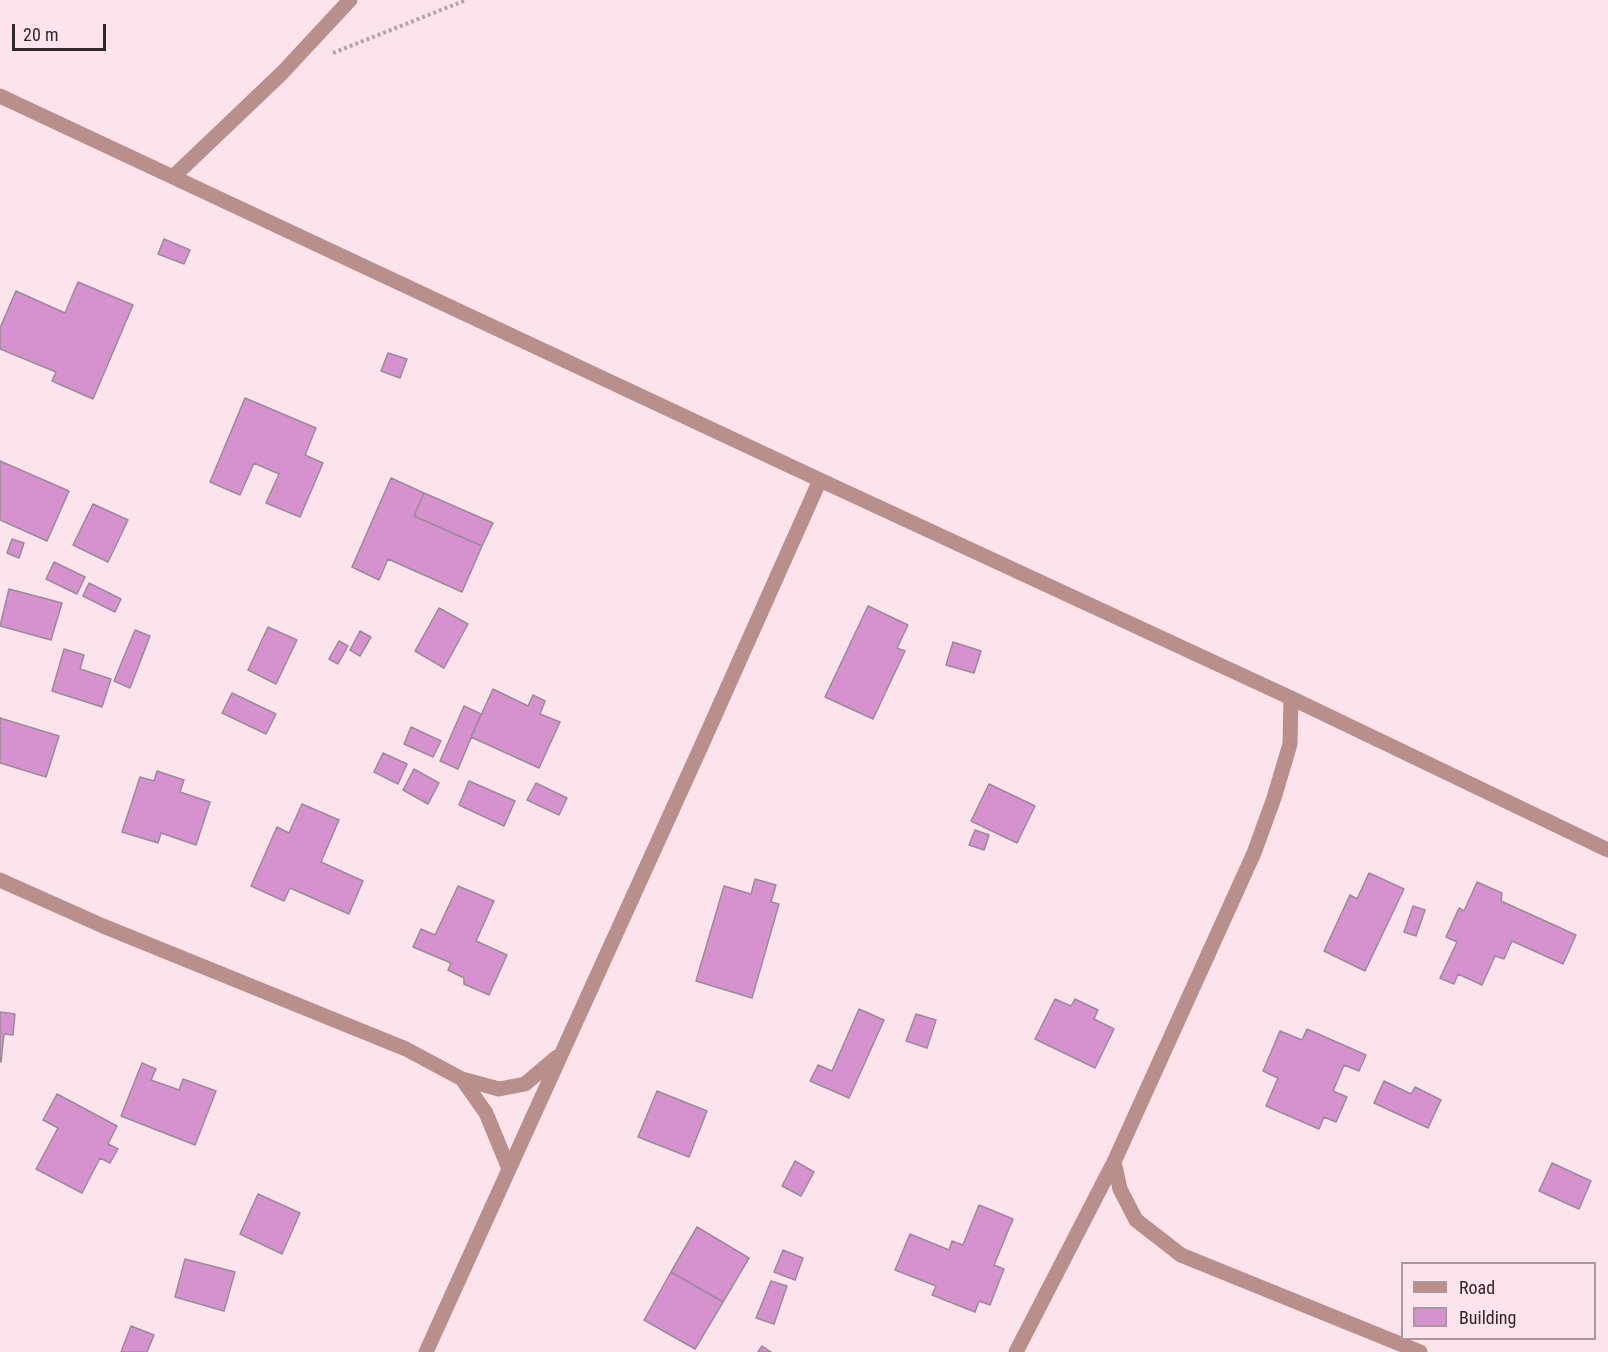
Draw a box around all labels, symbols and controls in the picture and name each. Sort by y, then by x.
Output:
scale bar [15,12,110,50]
text: 20 m [23,24,58,45]
legend [1401,1262,1596,1340]
text: Road [1459,1277,1495,1298]
text: Building [1459,1307,1516,1328]

